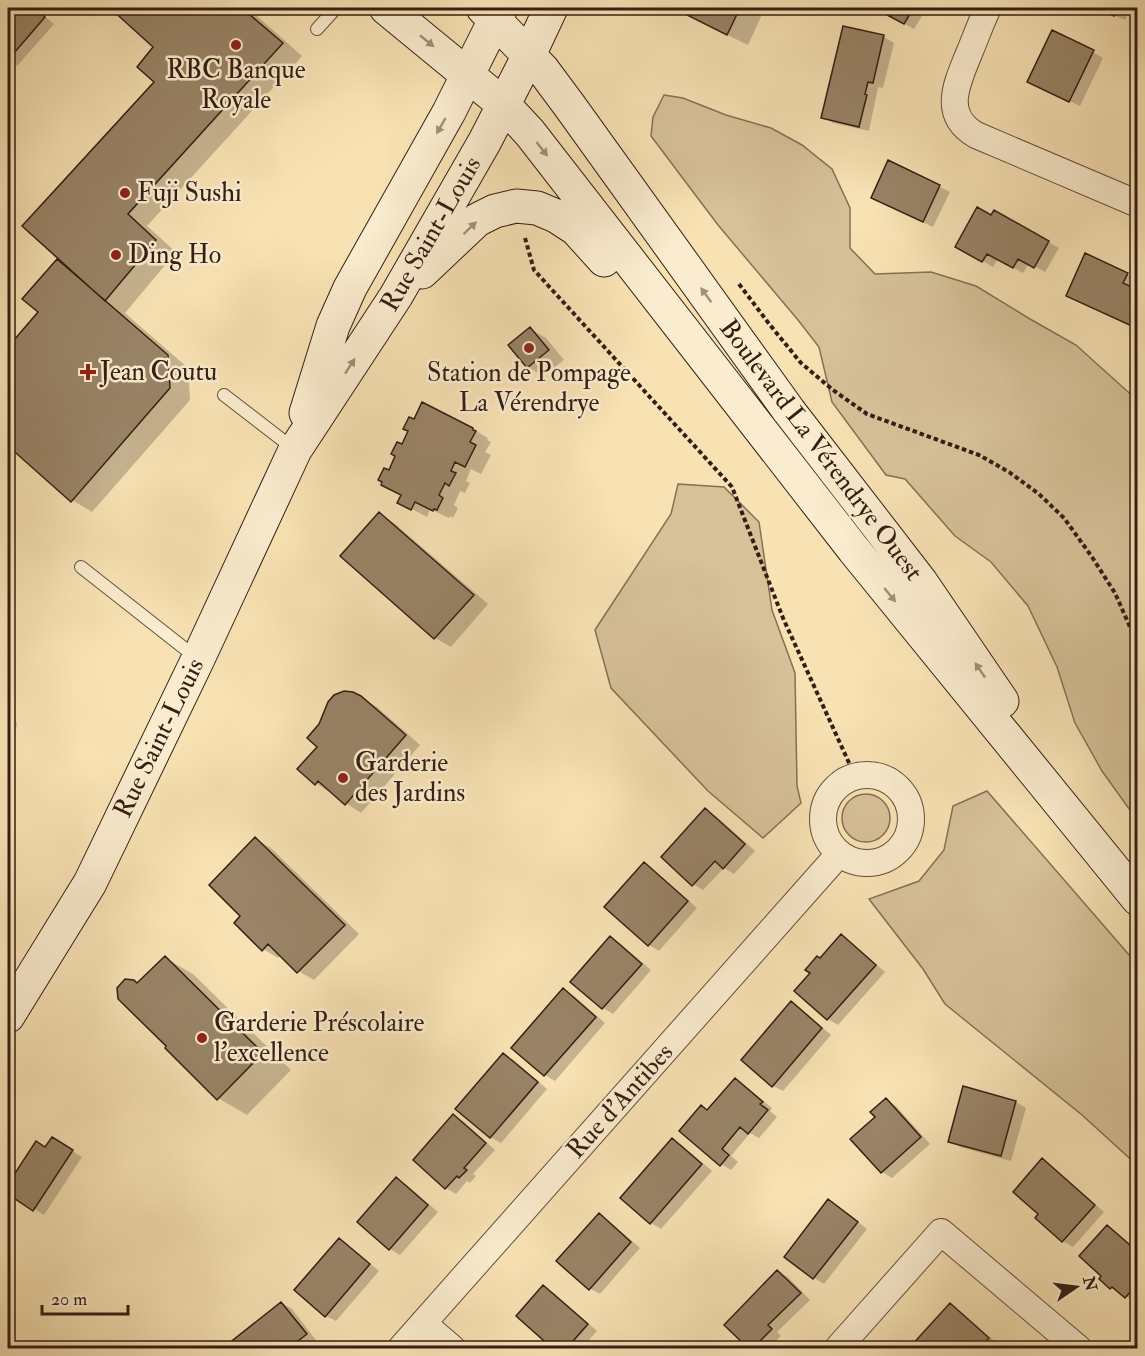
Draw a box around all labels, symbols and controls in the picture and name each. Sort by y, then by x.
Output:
one-way arrow [419,34,435,47]
marker: RBC Banque Royale [229,38,243,52]
place label: RBC Banque Royale [166,54,306,116]
one-way arrow [436,118,446,135]
one-way arrow [535,141,548,157]
street label: Rue Saint-Louis [374,151,488,317]
place label: Fuji Sushi [137,177,242,209]
marker: Fuji Sushi [118,186,132,200]
one-way arrow [462,221,476,235]
place label: Ding Ho [128,239,221,271]
marker: Ding Ho [109,248,123,262]
one-way arrow [700,287,712,303]
street label: Boulevard La Vérendrye Ouest [712,313,930,587]
marker: Station de Pompage La Vérendrye [522,341,536,355]
place label: Jean Coutu [99,356,217,388]
place label: Station de Pompage La Vérendrye [427,357,631,419]
one-way arrow [344,359,356,375]
marker: Jean Coutu [81,365,95,379]
one-way arrow [884,587,897,603]
street label: Rue Saint-Louis [107,653,211,823]
one-way arrow [974,662,986,678]
place label: Garderie des Jardins [355,747,465,809]
marker: Garderie des Jardins [336,771,350,785]
place label: Garderie Préscolaire l'excellence [214,1007,425,1069]
marker: Garderie Préscolaire l'excellence [195,1031,209,1045]
street label: Rue d'Antibes [560,1037,680,1165]
north arrow [1046,1257,1106,1317]
text: N [1078,1273,1101,1294]
scale bar [42,1278,128,1316]
text: 20 m [51,1288,87,1311]

